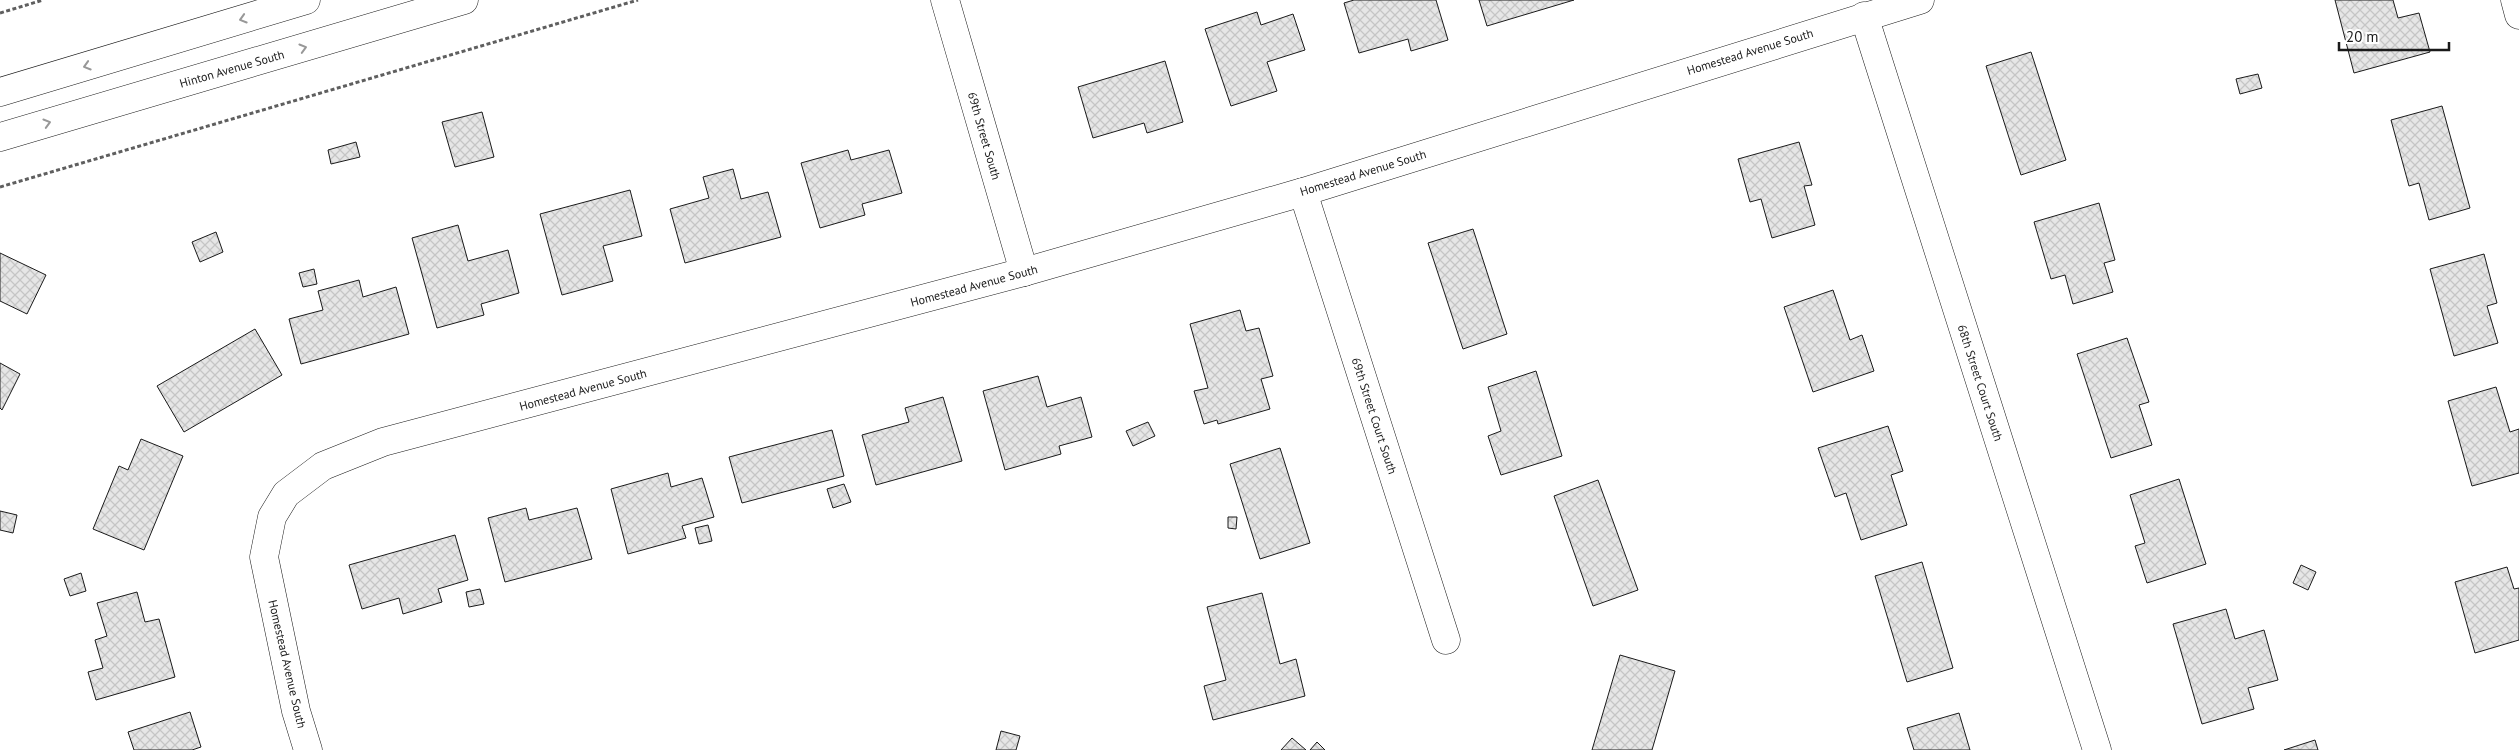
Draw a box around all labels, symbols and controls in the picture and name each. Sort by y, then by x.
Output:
one-way arrow [239,14,247,24]
scale bar [2339,20,2449,52]
street label: Homestead Avenue South [1685,25,1815,78]
text: 20 m [2346,27,2379,46]
one-way arrow [299,43,307,53]
street label: Hinton Avenue South [178,46,286,91]
one-way arrow [83,60,92,70]
street label: 69th Street South [965,90,1004,182]
one-way arrow [42,119,50,129]
street label: Homestead Avenue South [1298,146,1428,199]
street label: Homestead Avenue South [909,261,1039,310]
street label: 68th Street Court South [1955,323,2006,443]
street label: 69th Street Court South [1349,356,1400,476]
street label: Homestead Avenue South [518,365,648,414]
street label: Homestead Avenue South [265,598,310,730]

